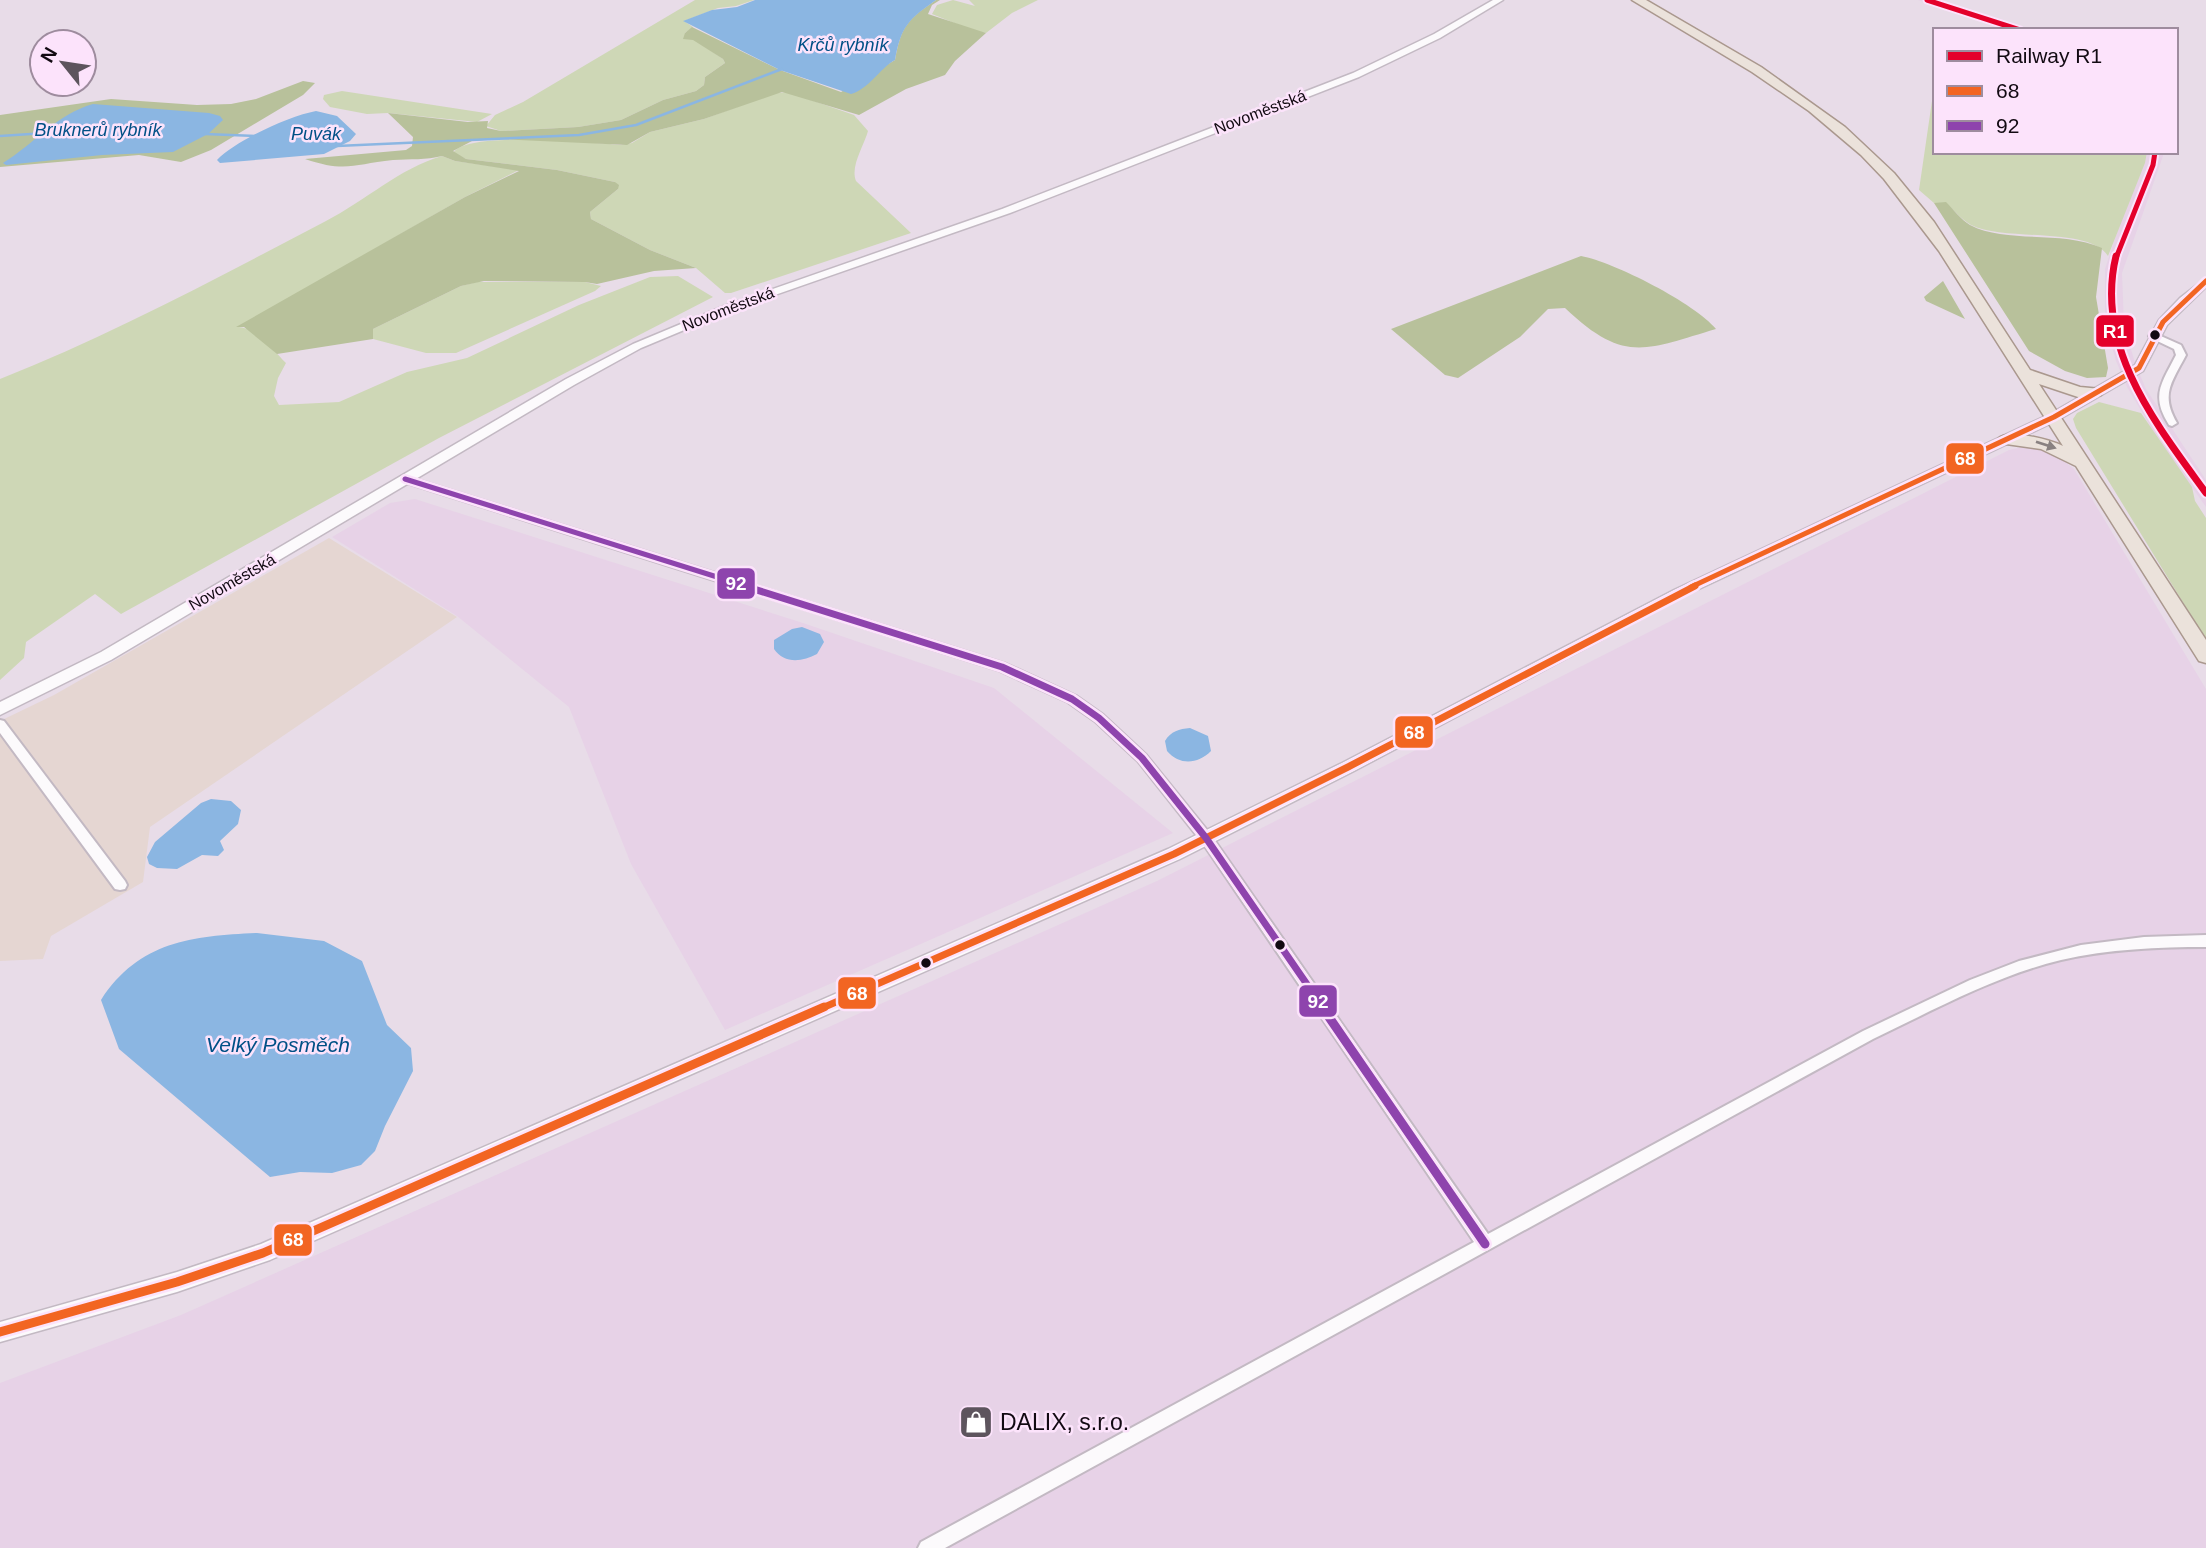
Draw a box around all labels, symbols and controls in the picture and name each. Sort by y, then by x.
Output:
north arrow [28,28,98,98]
legend [1933,28,2178,154]
water label: Krčů rybník [797,35,890,55]
text: N [36,44,61,66]
text: Railway R1 [1996,44,2102,67]
text: 68 [1996,79,2019,102]
street label: Novoměstská [1212,87,1308,137]
text: 92 [1996,114,2019,137]
water label: Bruknerů rybník [34,120,163,140]
water label: Puvák [291,124,342,144]
street label: Novoměstská [680,284,776,334]
line badge: R1 [2095,314,2135,348]
text: R1 [2103,321,2128,342]
unlabelled marker [2148,328,2162,342]
one-way arrow [2036,440,2057,451]
line badge: 68 [1945,442,1985,475]
text: 68 [1954,448,1976,469]
street label: Novoměstská [186,550,278,614]
line badge: 92 [716,567,756,600]
text: 92 [725,573,747,594]
line badge: 68 [1394,715,1434,749]
text: 68 [1403,722,1425,743]
unlabelled marker [1273,938,1287,952]
unlabelled marker [919,956,933,970]
line badge: 68 [837,976,877,1010]
text: 68 [846,983,868,1004]
line badge: 92 [1298,984,1338,1018]
text: 92 [1307,991,1329,1012]
water label: Velký Posměch [206,1033,350,1056]
line badge: 68 [273,1223,313,1257]
text: 68 [282,1229,304,1250]
shop icon: DALIX, s.r.o. [957,1403,995,1441]
place label: DALIX, s.r.o. [1000,1409,1129,1435]

